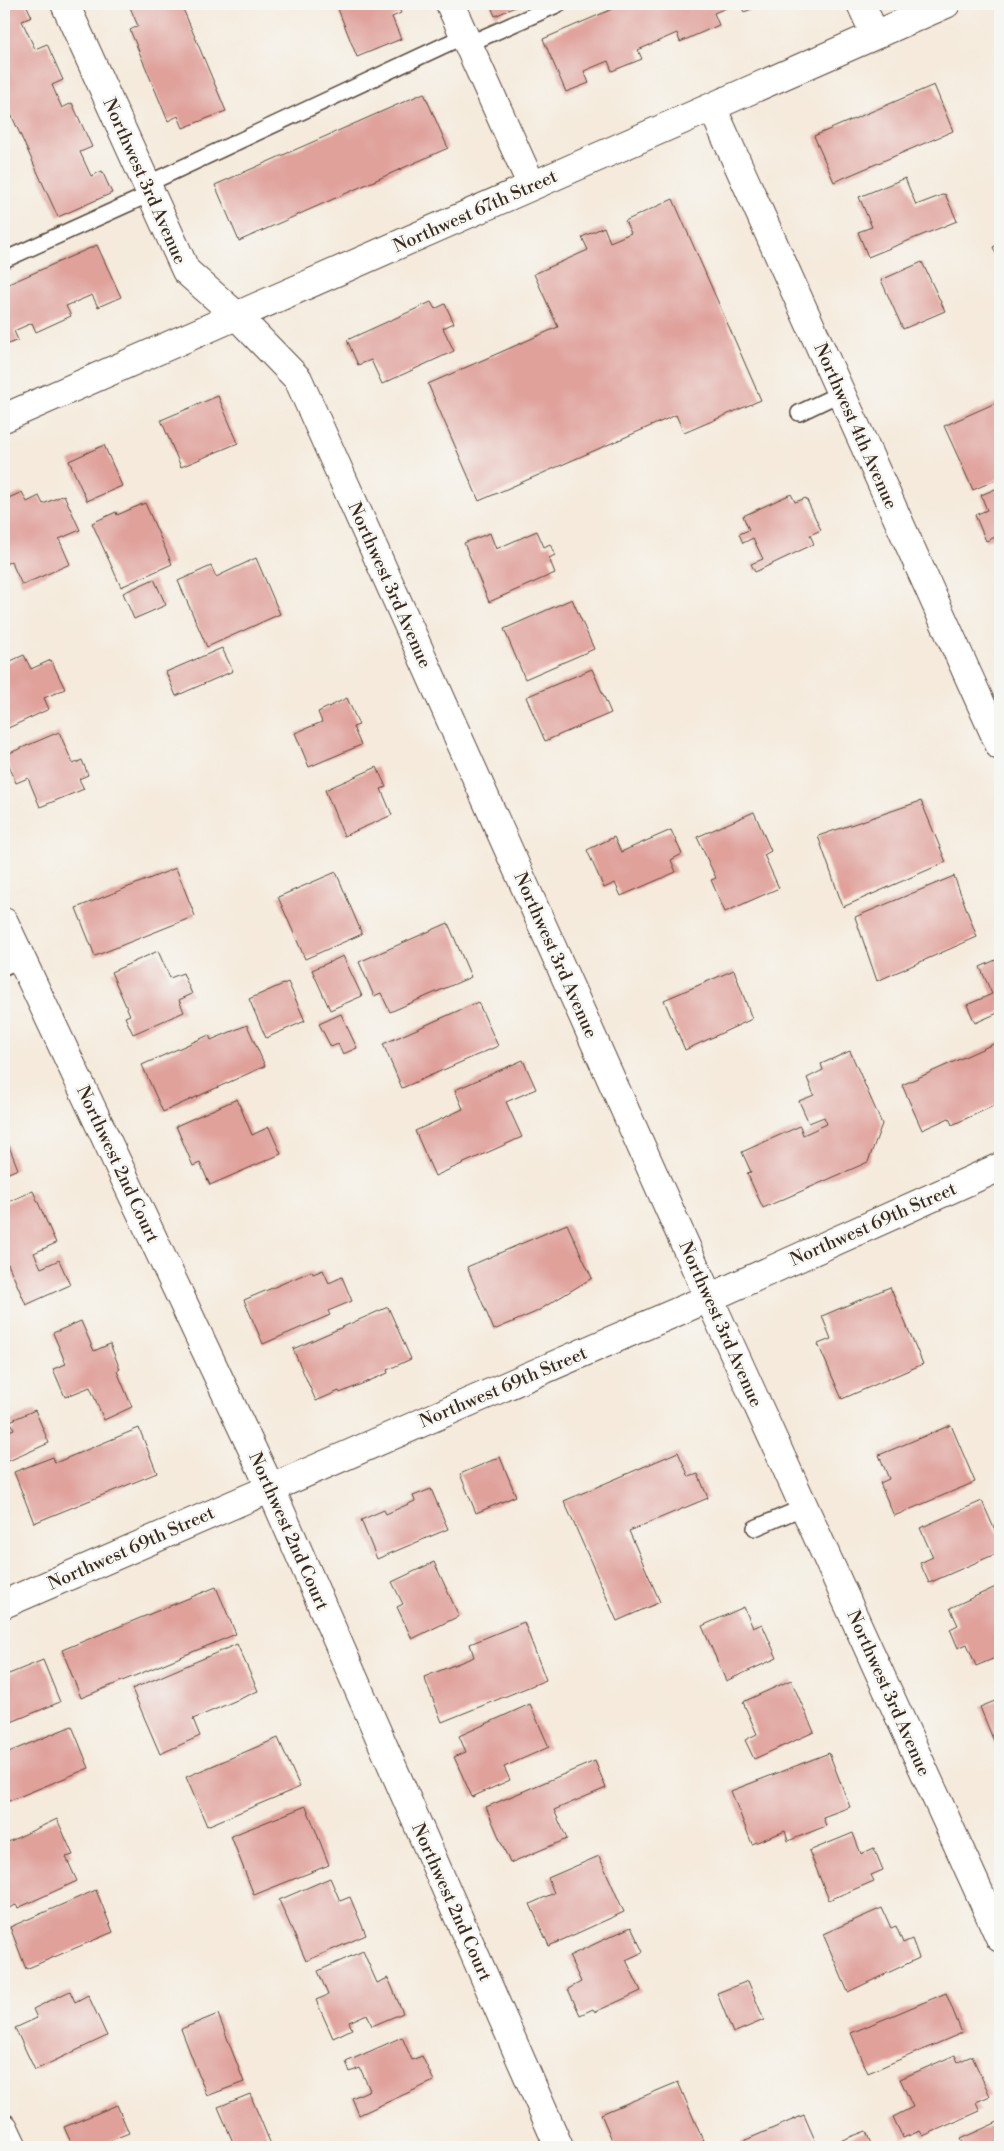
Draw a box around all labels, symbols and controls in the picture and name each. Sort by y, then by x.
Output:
street label: Northwest 3rd Avenue [98,95,191,268]
street label: Northwest 67th Street [390,165,561,258]
street label: Northwest 4th Avenue [809,340,903,513]
street label: Northwest 3rd Avenue [343,499,436,672]
street label: Northwest 3rd Avenue [509,869,602,1042]
street label: Northwest 2nd Court [71,1082,164,1247]
street label: Northwest 69th Street [786,1177,961,1272]
street label: Northwest 3rd Avenue [674,1238,767,1411]
street label: Northwest 69th Street [416,1341,591,1433]
street label: Northwest 2nd Court [243,1449,334,1614]
street label: Northwest 69th Street [44,1501,219,1596]
street label: Northwest 3rd Avenue [842,1607,935,1780]
street label: Northwest 2nd Court [406,1820,497,1985]

